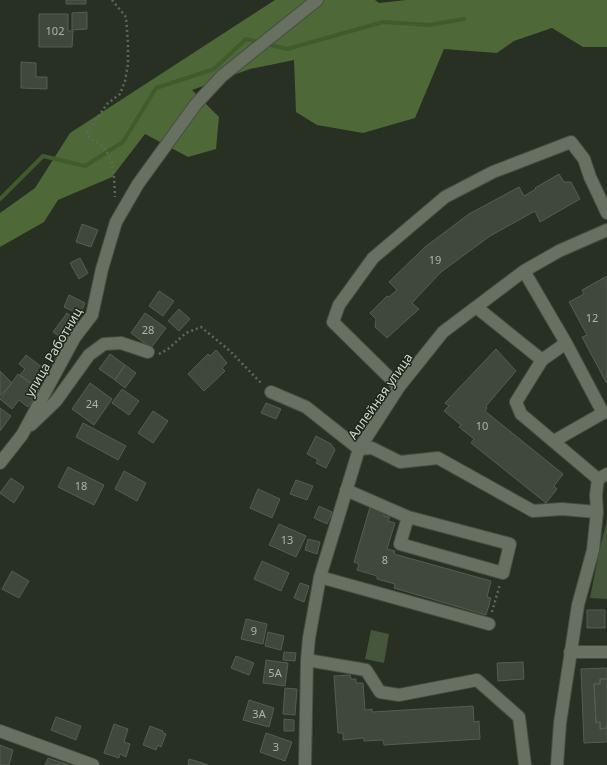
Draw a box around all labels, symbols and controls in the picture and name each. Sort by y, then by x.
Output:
house number: 102 [46,23,64,38]
house number: 19 [429,252,441,267]
street label: улица Работниц [20,304,86,400]
house number: 12 [586,310,598,325]
house number: 28 [142,322,154,337]
street label: Аллейная улица [343,349,417,443]
house number: 24 [86,396,99,411]
house number: 10 [476,418,488,433]
house number: 18 [75,478,87,493]
house number: 13 [281,532,293,547]
house number: 8 [382,552,388,567]
house number: 9 [251,623,257,638]
house number: 5А [268,665,283,680]
house number: 3А [252,706,267,721]
house number: 3 [273,739,279,754]

